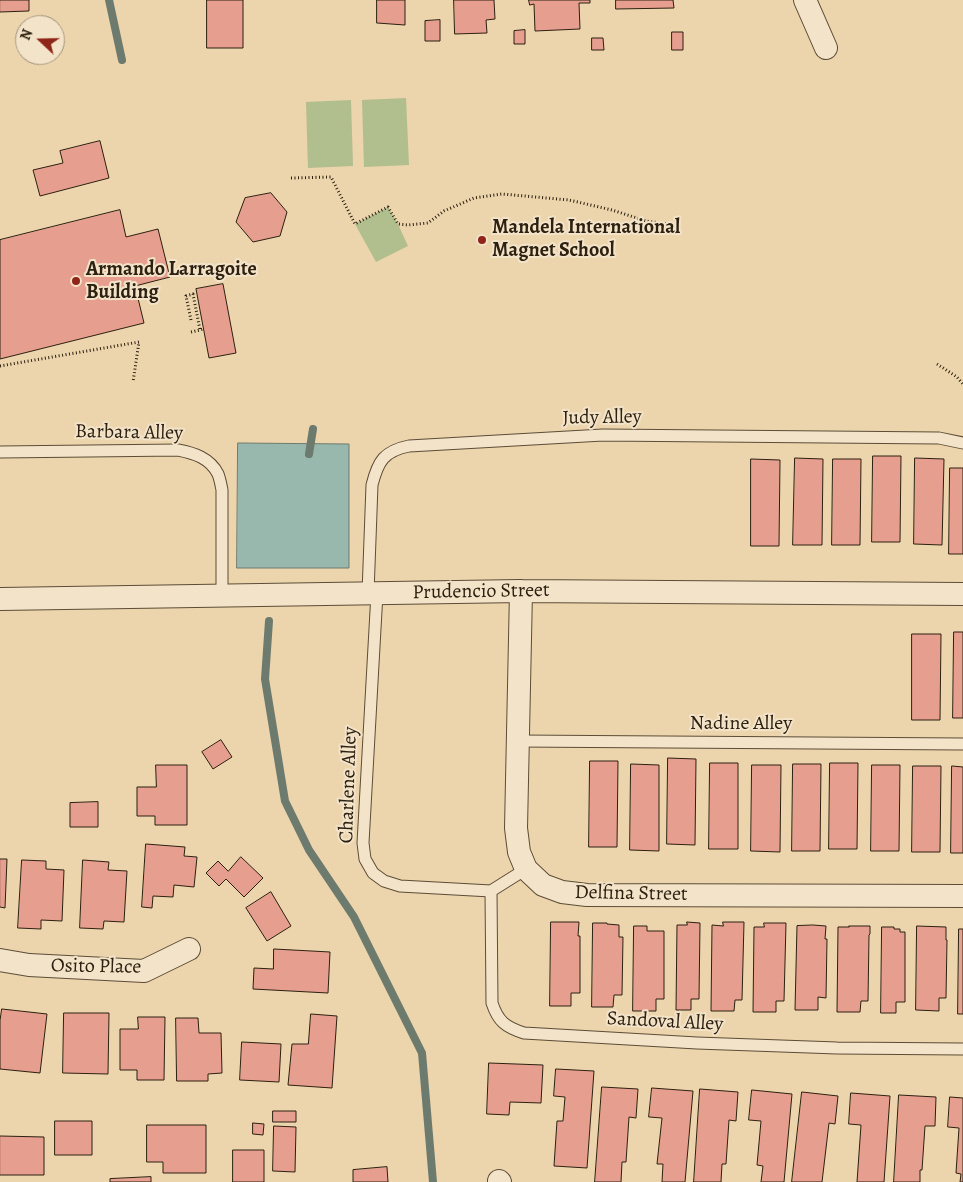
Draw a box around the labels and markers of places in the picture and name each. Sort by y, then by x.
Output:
place label: Mandela International Magnet School [492,216,680,263]
marker: Mandela International Magnet School [476,234,488,246]
place label: Armando Larragoite Building [86,258,257,305]
marker: Armando Larragoite Building [70,275,82,287]

